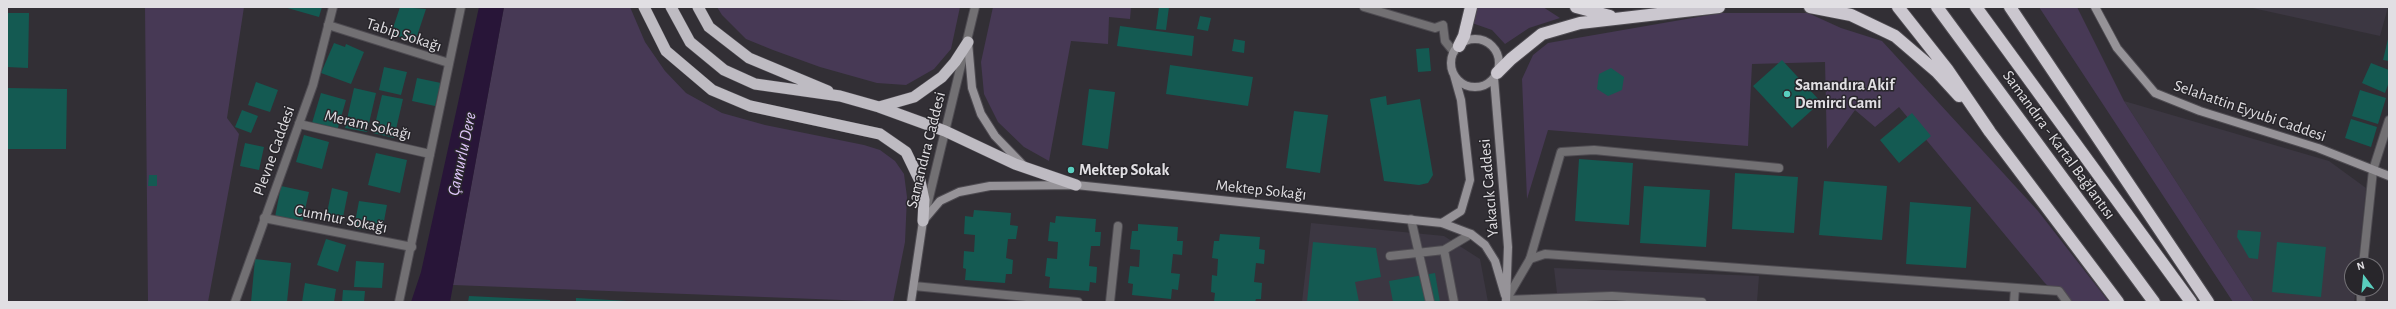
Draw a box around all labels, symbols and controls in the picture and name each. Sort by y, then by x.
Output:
street label: Tabip Sokağı [364,14,444,56]
street label: Samandıra - Kartal Bağlantısı [1998,67,2120,223]
place label: Samandıra Akif Demirci Cami [1795,75,1895,113]
street label: Selahattin Eyyubi Caddesi [2171,76,2329,146]
marker: Samandıra Akif Demirci Cami [1782,89,1792,99]
street label: Samandıra Caddesi [902,90,950,210]
street label: Plevne Caddesi [249,103,299,199]
street label: Meram Sokağı [323,106,413,144]
water label: Çamurlu Dere [443,110,481,198]
street label: Yakacık Caddesi [1475,138,1503,238]
place label: Mektep Sokak [1079,160,1169,180]
marker: Mektep Sokak [1066,165,1076,175]
street label: Mektep Sokağı [1215,176,1307,204]
street label: Cumhur Sokağı [293,201,389,237]
north arrow [2344,257,2384,297]
text: N [2356,260,2366,272]

